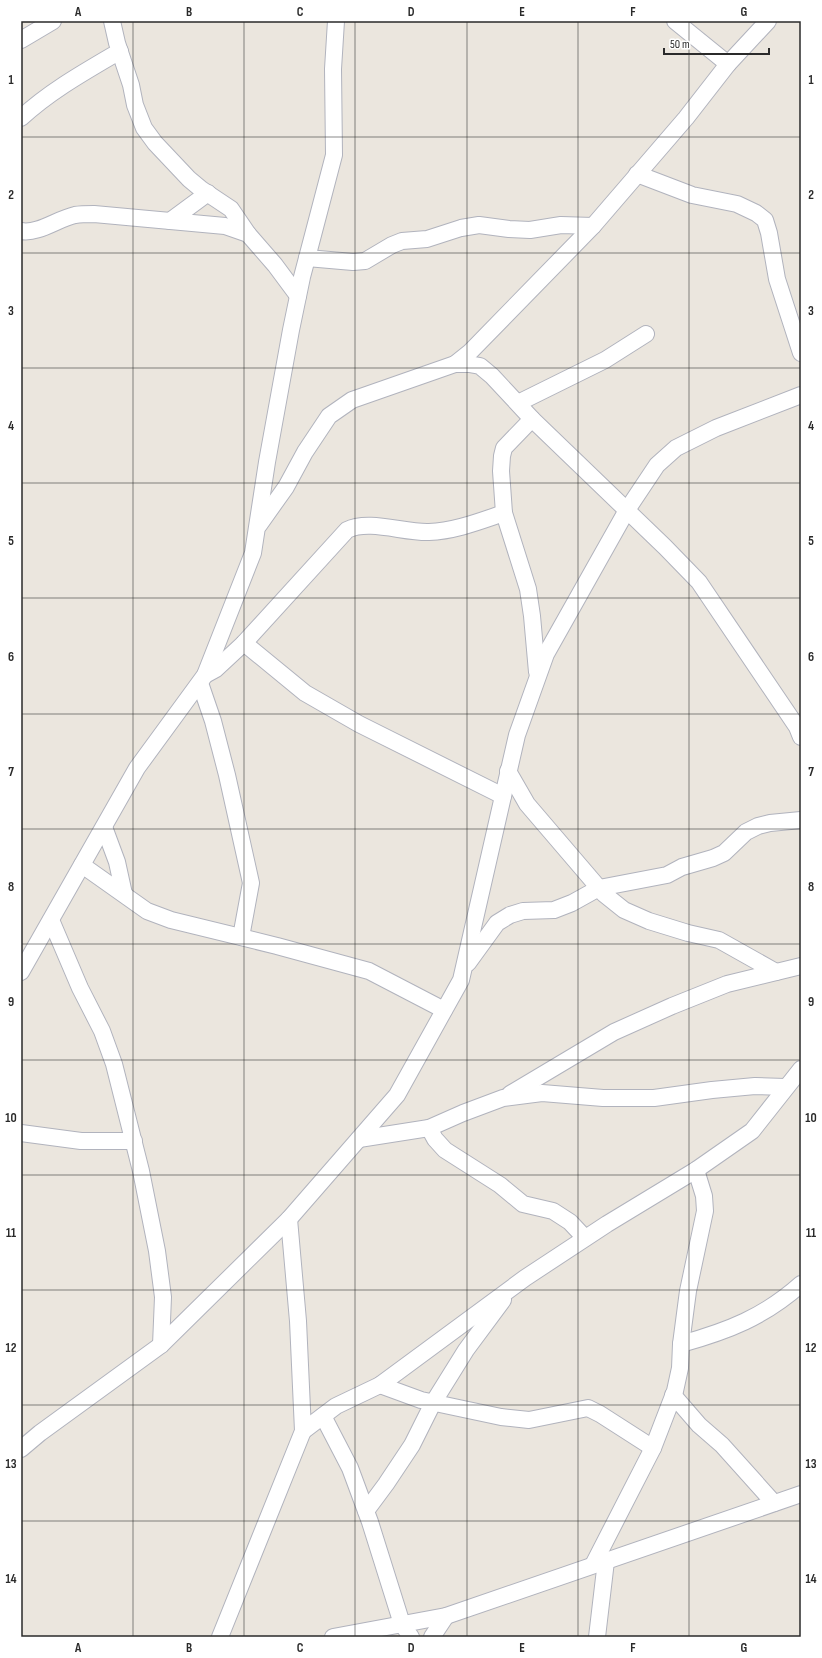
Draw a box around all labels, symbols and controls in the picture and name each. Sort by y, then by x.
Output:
text: A [74,4,82,20]
text: B [186,4,192,20]
text: C [297,4,304,20]
text: D [408,4,415,20]
text: E [519,4,525,20]
text: F [630,4,636,20]
text: G [741,4,748,20]
scale bar [664,30,769,56]
text: 50 m [670,37,690,52]
text: 1 [8,72,14,88]
text: 1 [808,72,814,88]
text: 2 [8,187,14,203]
text: 2 [808,187,814,203]
text: 3 [8,303,14,319]
text: 3 [808,303,814,319]
text: 4 [8,418,14,434]
text: 4 [808,418,814,434]
text: 5 [8,533,14,549]
text: 5 [808,533,814,549]
text: 6 [8,649,14,665]
text: 6 [808,649,814,665]
text: 7 [8,764,14,780]
text: 7 [808,764,814,780]
text: 8 [8,879,14,895]
text: 8 [808,879,814,895]
text: 9 [8,994,14,1010]
text: 9 [808,994,814,1010]
text: 10 [5,1110,17,1126]
text: 10 [805,1110,817,1126]
text: 11 [6,1225,16,1241]
text: 11 [806,1225,816,1241]
text: 12 [6,1340,17,1356]
text: 12 [806,1340,817,1356]
text: 13 [6,1456,17,1472]
text: 13 [806,1456,817,1472]
text: 14 [5,1571,17,1587]
text: 14 [805,1571,817,1587]
text: A [74,1640,82,1656]
text: B [186,1640,192,1656]
text: C [297,1640,304,1656]
text: D [408,1640,415,1656]
text: E [519,1640,525,1656]
text: F [630,1640,636,1656]
text: G [741,1640,748,1656]

